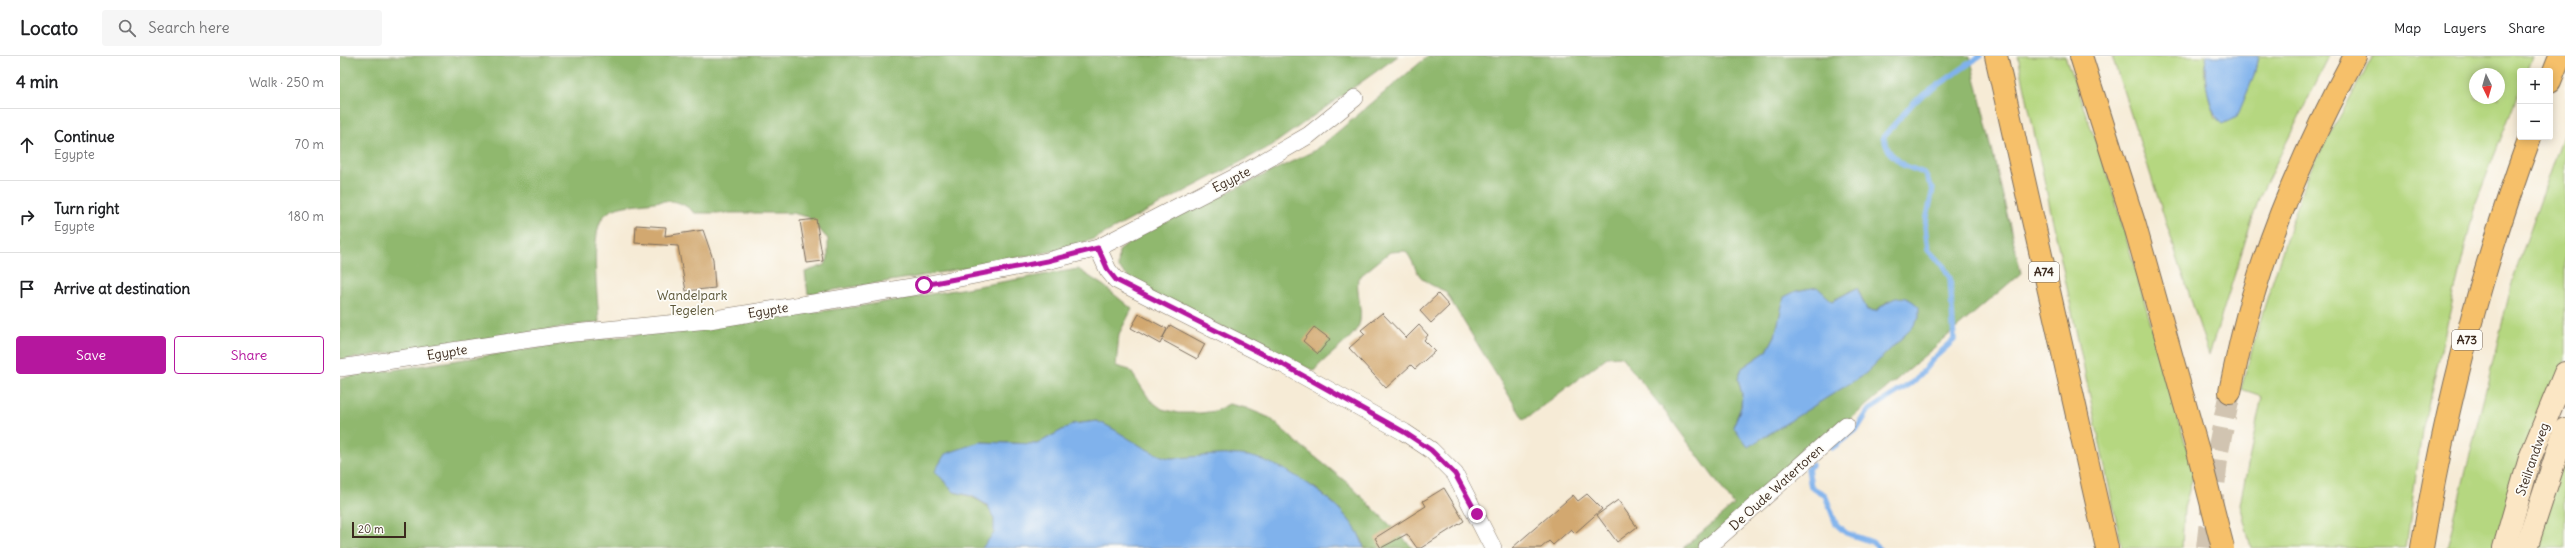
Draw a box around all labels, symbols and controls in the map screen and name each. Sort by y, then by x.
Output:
search box [102,10,382,46]
text: Locato [20,16,78,40]
icon: search [116,17,138,39]
text: Search here [148,18,230,37]
text: Map [2394,19,2421,37]
text: Layers [2443,19,2486,37]
text: Share [2508,19,2545,37]
north arrow [2469,68,2505,104]
map controls [2517,68,2553,140]
button: + [2517,68,2553,104]
text: 4 min [16,71,58,93]
text: Walk · 250 m [249,74,324,91]
button: − [2517,104,2553,140]
text: Continue [54,127,115,146]
icon: ahead [16,134,38,156]
text: 70 m [295,136,324,153]
text: Egypte [54,146,95,163]
street label: Egypte [1209,163,1253,196]
text: Turn right [54,199,119,218]
icon: right [16,206,38,228]
text: 180 m [288,208,324,225]
text: Egypte [54,218,95,235]
road number: A74 [2029,262,2059,282]
route start [915,276,933,294]
icon: arrive [16,278,38,300]
text: Arrive at destination [54,279,190,298]
park label: Wandelpark Tegelen [657,287,728,319]
street label: Egypte [747,299,789,322]
road number: A73 [2452,330,2482,350]
button: Save [16,336,166,374]
button: Share [174,336,324,374]
street label: Egypte [426,341,468,364]
street label: Steilrandweg [2512,420,2553,498]
street label: De Oude Watertoren [1726,440,1827,534]
route end [1468,505,1486,523]
scale bar [352,520,406,539]
text: 20 m [358,522,384,536]

